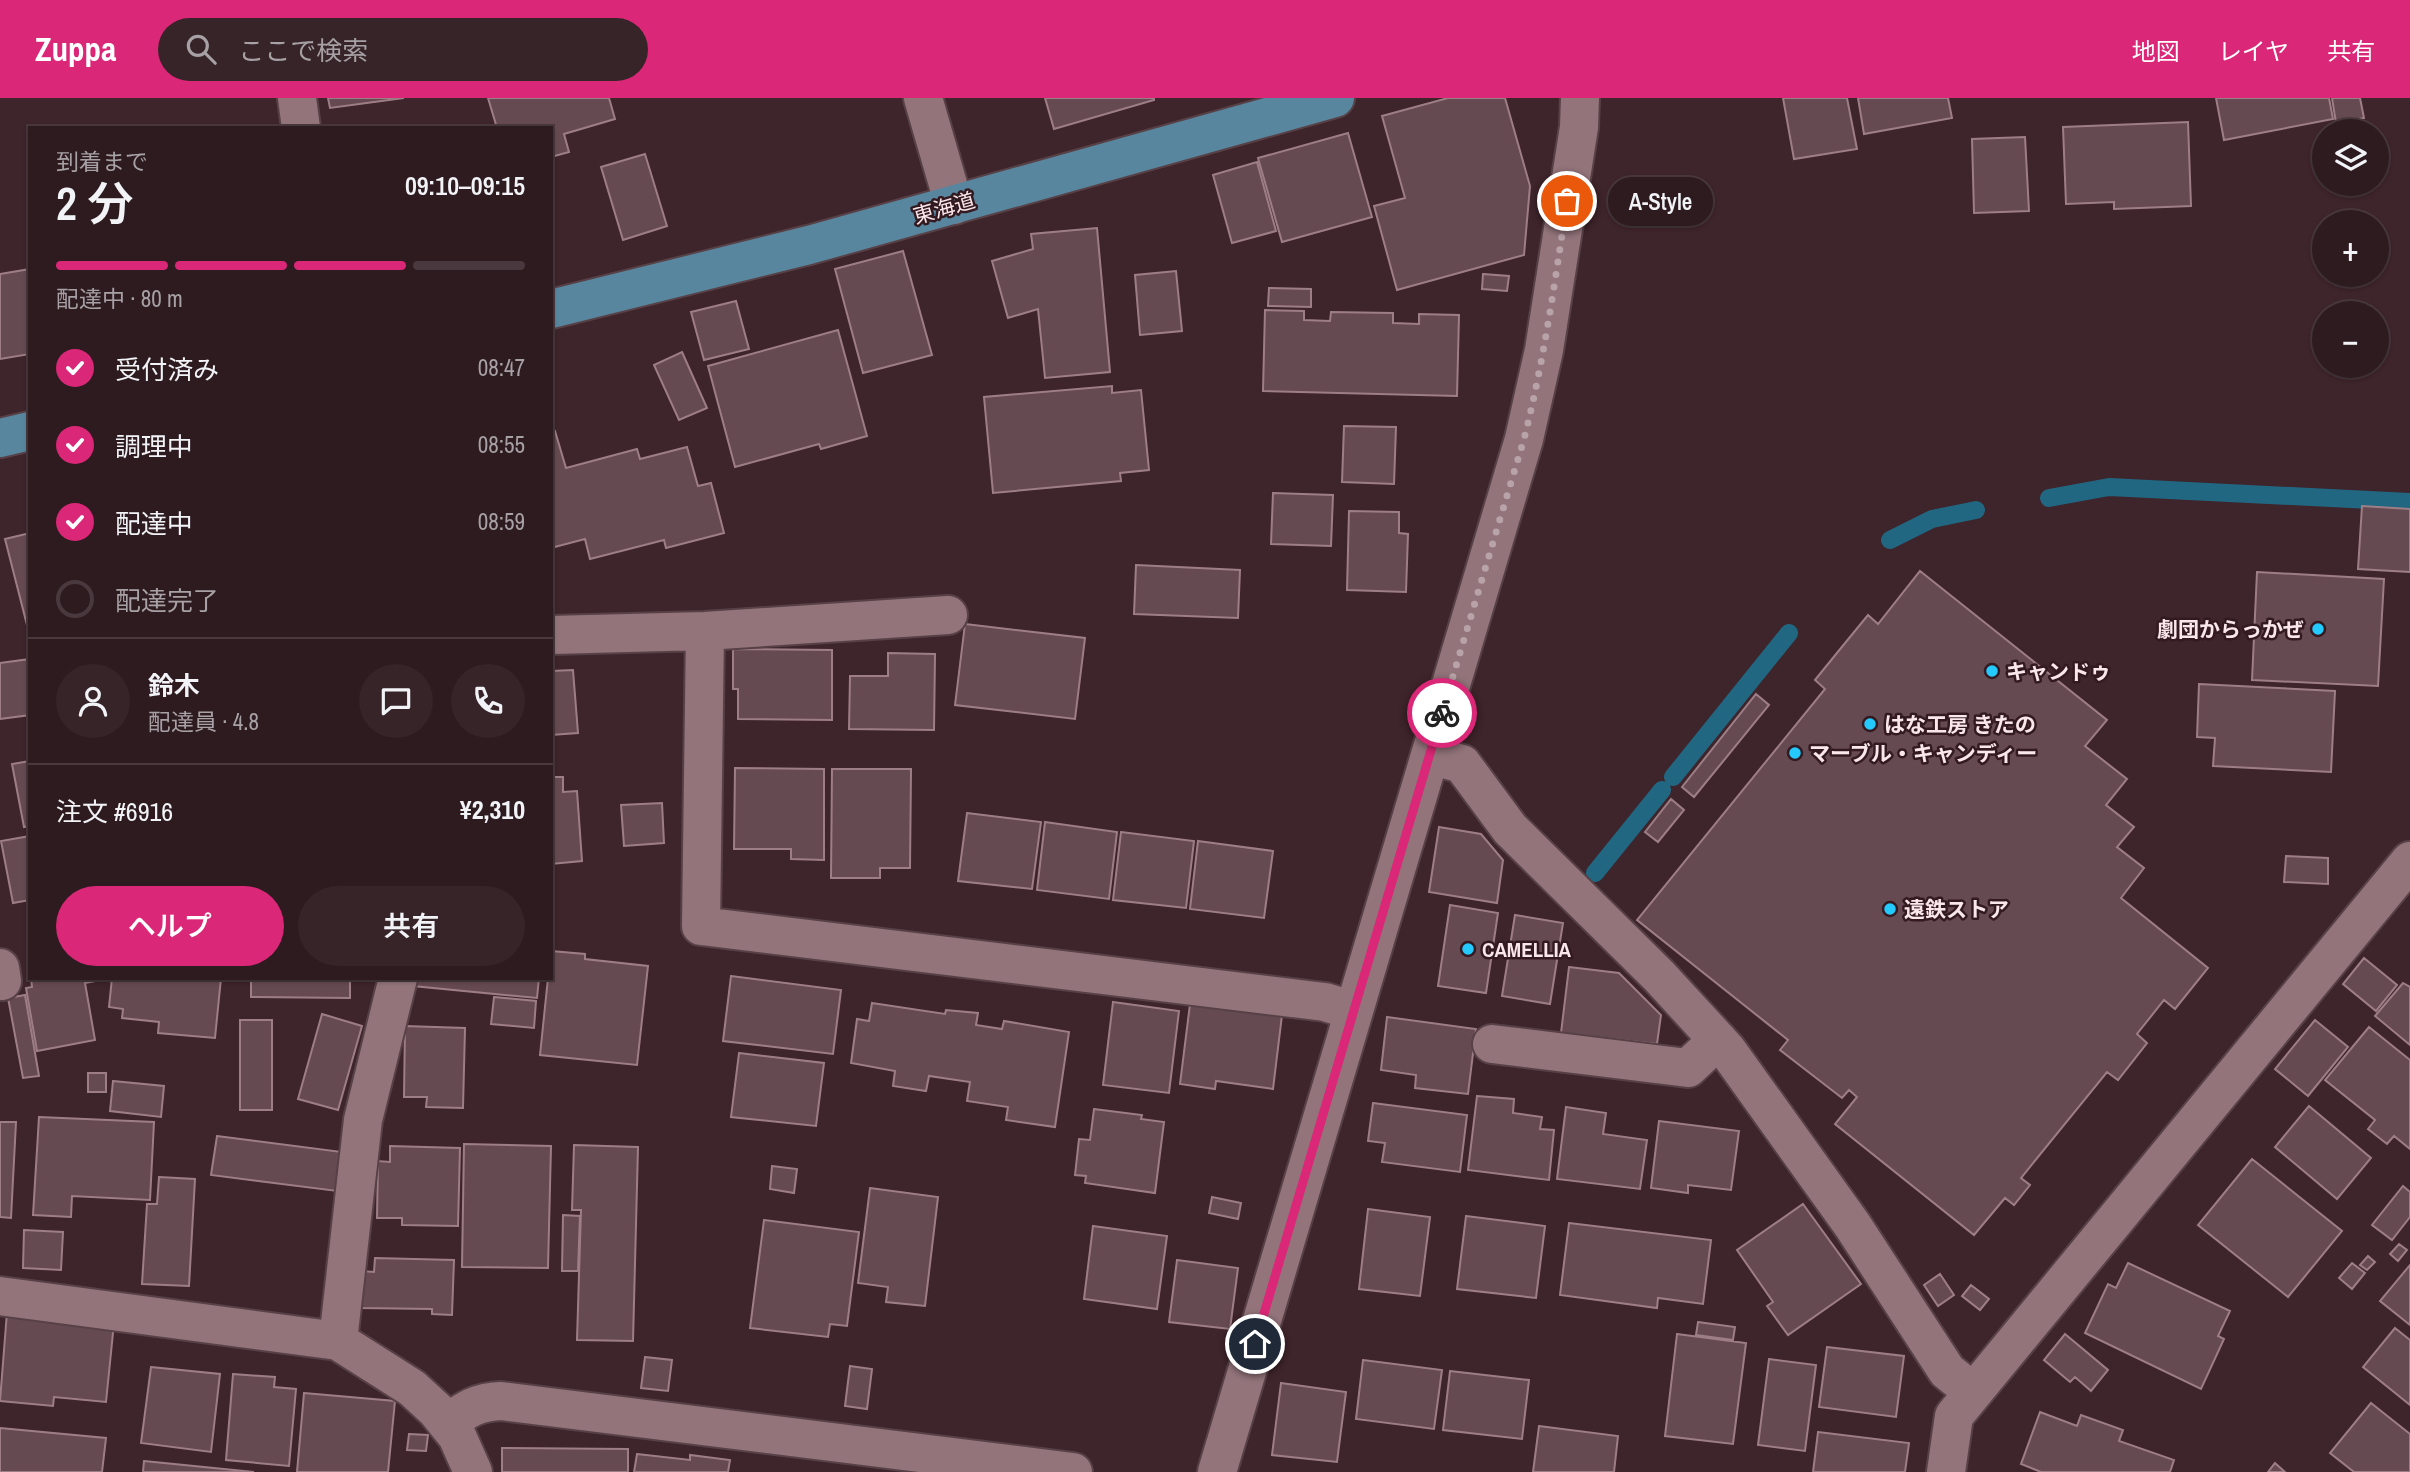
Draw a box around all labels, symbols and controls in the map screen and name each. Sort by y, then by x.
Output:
search box [158,18,648,81]
text: Zuppa [35,27,116,71]
icon: search [182,30,220,68]
text: ここで検索 [238,33,368,68]
text: 地図 [2132,35,2180,67]
text: レイヤ [2218,35,2289,67]
text: 共有 [2327,35,2375,67]
map controls [2312,119,2389,378]
button: layers [2312,119,2389,196]
text: 到着まで [56,146,148,177]
text: 09:10–09:15 [405,168,525,203]
pin [1537,171,1597,231]
text: 2 分 [56,172,133,234]
callout: A-Style [1609,176,1714,226]
icon: bag [1548,182,1586,220]
street label: 東海道 [910,185,978,231]
text: A-Style [1629,186,1692,217]
button: + [2312,210,2389,287]
text: 配達中 · 80 m [56,283,183,314]
button: − [2312,301,2389,378]
icon: check [56,349,94,387]
text: 受付済み [115,352,219,387]
text: 08:47 [478,352,525,383]
icon: check [56,426,94,464]
text: 調理中 [115,429,193,464]
text: 08:55 [478,429,525,460]
icon: check [56,503,94,541]
text: 配達中 [115,506,193,541]
text: 08:59 [478,506,525,537]
text: 配達完了 [115,583,219,618]
place label: 劇団からっかぜ [2157,615,2304,644]
marker: 劇団からっかぜ [2310,621,2326,637]
place label: キャンドゥ [2006,657,2111,686]
marker: キャンドゥ [1984,663,2000,679]
button: person [56,664,130,738]
button: chat [359,664,433,738]
button: phone [451,664,525,738]
text: 鈴木 [148,668,200,703]
courier [1407,678,1477,748]
icon: bike [1423,694,1461,732]
text: 配達員 · 4.8 [148,706,259,737]
place label: はな工房 きたの [1884,710,2036,739]
marker: はな工房 きたの [1862,716,1878,732]
place label: マーブル・キャンディー [1809,739,2037,768]
marker: マーブル・キャンディー [1787,745,1803,761]
text: ¥2,310 [460,792,525,827]
text: 注文 #6916 [56,794,173,829]
button: ヘルプ [56,886,284,966]
button: 共有 [298,886,525,966]
place label: 遠鉄ストア [1904,895,2009,924]
marker: 遠鉄ストア [1882,901,1898,917]
place label: CAMELLIA [1482,935,1572,964]
marker: CAMELLIA [1460,941,1476,957]
pin [1225,1314,1285,1374]
icon: home [1236,1325,1274,1363]

